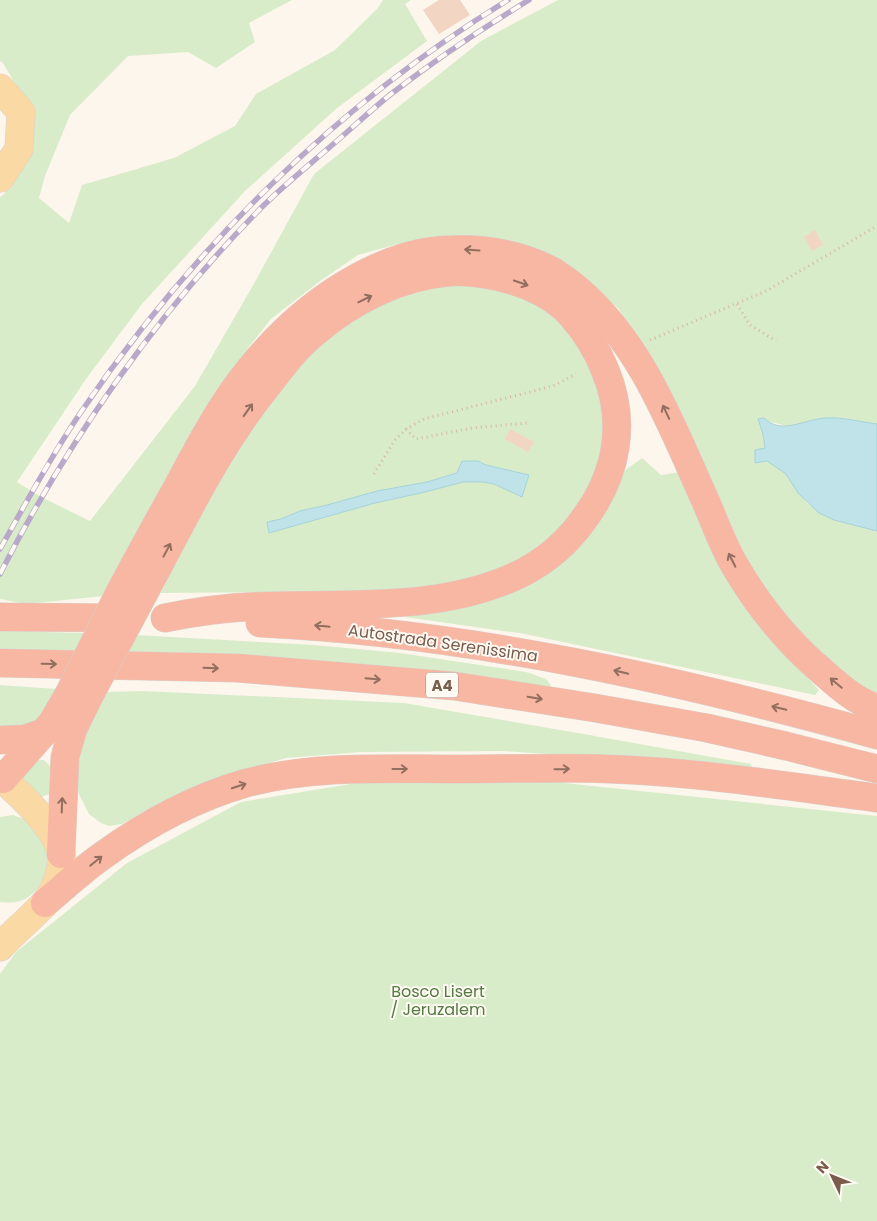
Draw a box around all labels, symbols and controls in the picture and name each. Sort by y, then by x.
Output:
one-way arrow [464,245,480,255]
one-way arrow [513,279,528,288]
one-way arrow [357,293,372,303]
one-way arrow [243,403,253,417]
one-way arrow [660,405,670,420]
one-way arrow [162,543,172,558]
one-way arrow [727,553,736,568]
street label: Autostrada Serenissima [347,618,539,668]
one-way arrow [314,621,330,631]
one-way arrow [40,659,56,668]
one-way arrow [203,663,219,672]
one-way arrow [613,667,629,676]
road number: A4 [426,672,458,698]
one-way arrow [365,674,381,684]
one-way arrow [830,678,843,689]
one-way arrow [526,694,542,704]
one-way arrow [772,703,788,712]
one-way arrow [392,764,408,774]
one-way arrow [554,764,570,774]
one-way arrow [231,781,246,790]
one-way arrow [58,797,67,813]
one-way arrow [89,855,102,866]
park label: Bosco Lisert / Jeruzalem [391,980,485,1021]
north arrow [807,1151,857,1201]
text: N [812,1156,833,1178]

